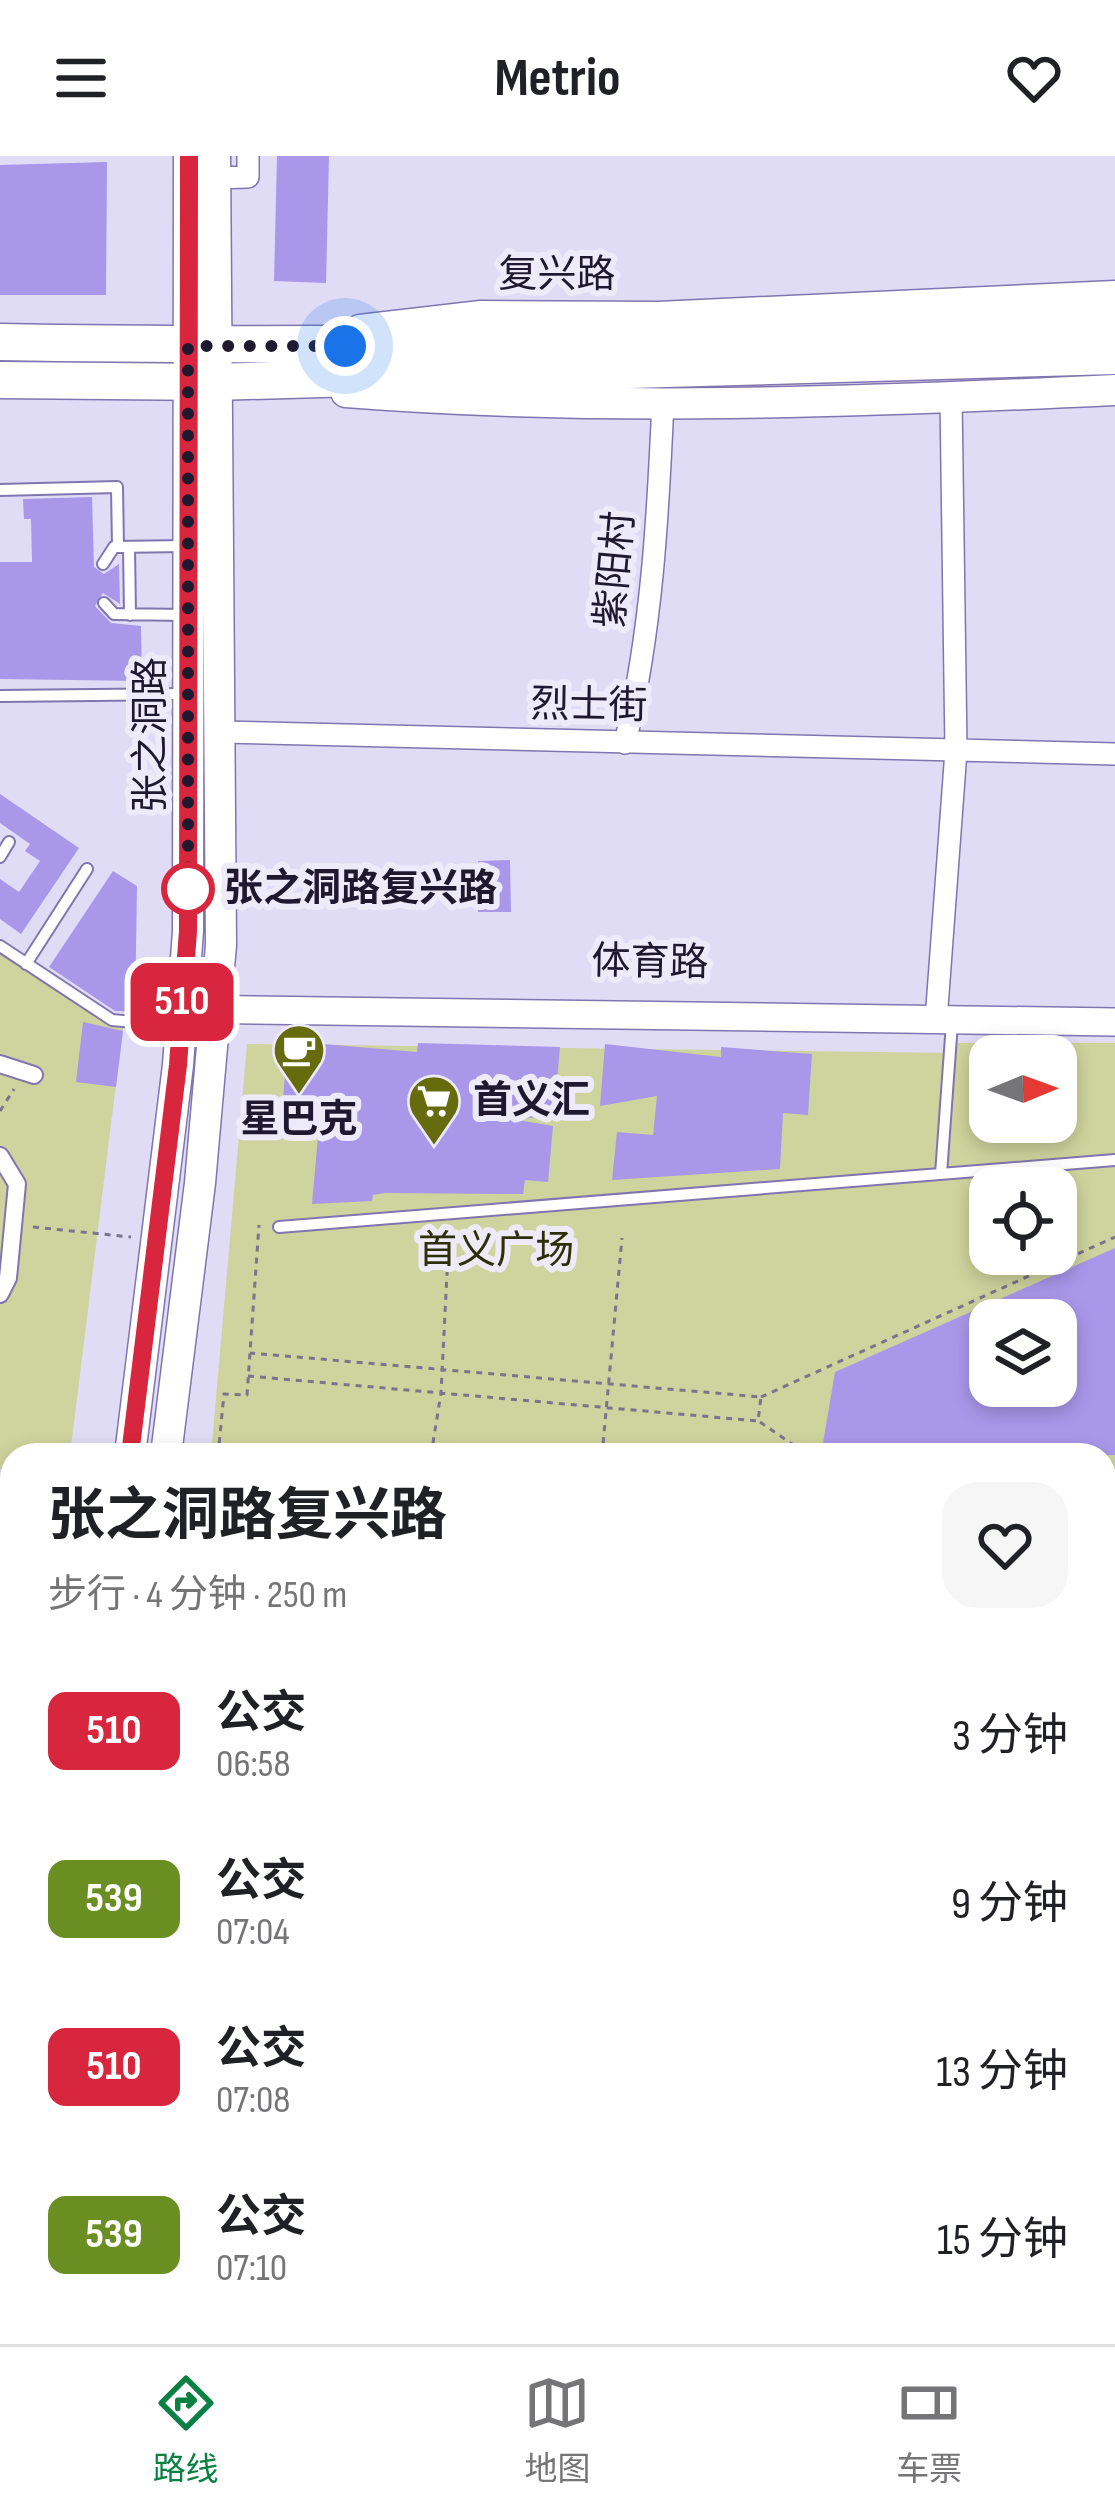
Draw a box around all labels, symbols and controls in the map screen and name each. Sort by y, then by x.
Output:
icon: menu [48,45,114,111]
icon: heart [1001,45,1067,111]
text: Metrio [494,46,621,111]
street label: 复兴路 [498,252,616,299]
your location [315,316,375,376]
street label: 紫阳村 [587,510,645,630]
street label: 张之洞路 [128,657,175,813]
street label: 烈士街 [530,681,648,731]
marker: 张之洞路复兴路 [163,864,213,914]
place label: 张之洞路复兴路 [224,866,497,913]
street label: 体育路 [591,938,709,988]
line badge: 510 [113,963,251,1041]
text: 510 [155,976,209,1027]
cafe icon: 星巴克 [271,1022,327,1096]
north arrow [969,1035,1077,1143]
map controls [969,1035,1077,1407]
supermarket icon: 首义汇 [406,1073,462,1147]
place label: 首义汇 [473,1078,590,1125]
place label: 星巴克 [240,1097,358,1144]
button: locate [969,1167,1077,1275]
park label: 首义广场 [418,1228,574,1275]
button: layers [969,1299,1077,1407]
button: heart [942,1482,1068,1608]
text: 张之洞路复兴路 [48,1483,447,1551]
text: 步行 · 4 分钟 · 250 m [48,1572,347,1619]
text: 公交 [216,1686,306,1741]
text: 510 [87,1705,141,1756]
text: 3 分钟 [952,1709,1068,1764]
text: 06:58 [216,1741,291,1788]
text: 公交 [216,1854,306,1909]
text: 539 [85,1873,143,1924]
text: 9 分钟 [951,1877,1068,1932]
text: 07:04 [216,1909,290,1956]
text: 公交 [216,2022,306,2077]
text: 510 [87,2041,141,2092]
text: 13 分钟 [936,2045,1068,2100]
text: 07:08 [216,2077,290,2124]
text: 公交 [216,2190,306,2245]
text: 539 [85,2209,143,2260]
text: 15 分钟 [937,2213,1068,2268]
text: 07:10 [216,2245,287,2292]
tab: 路线 [153,2370,219,2490]
tab: 地图 [524,2370,590,2490]
tab: 车票 [896,2370,962,2490]

